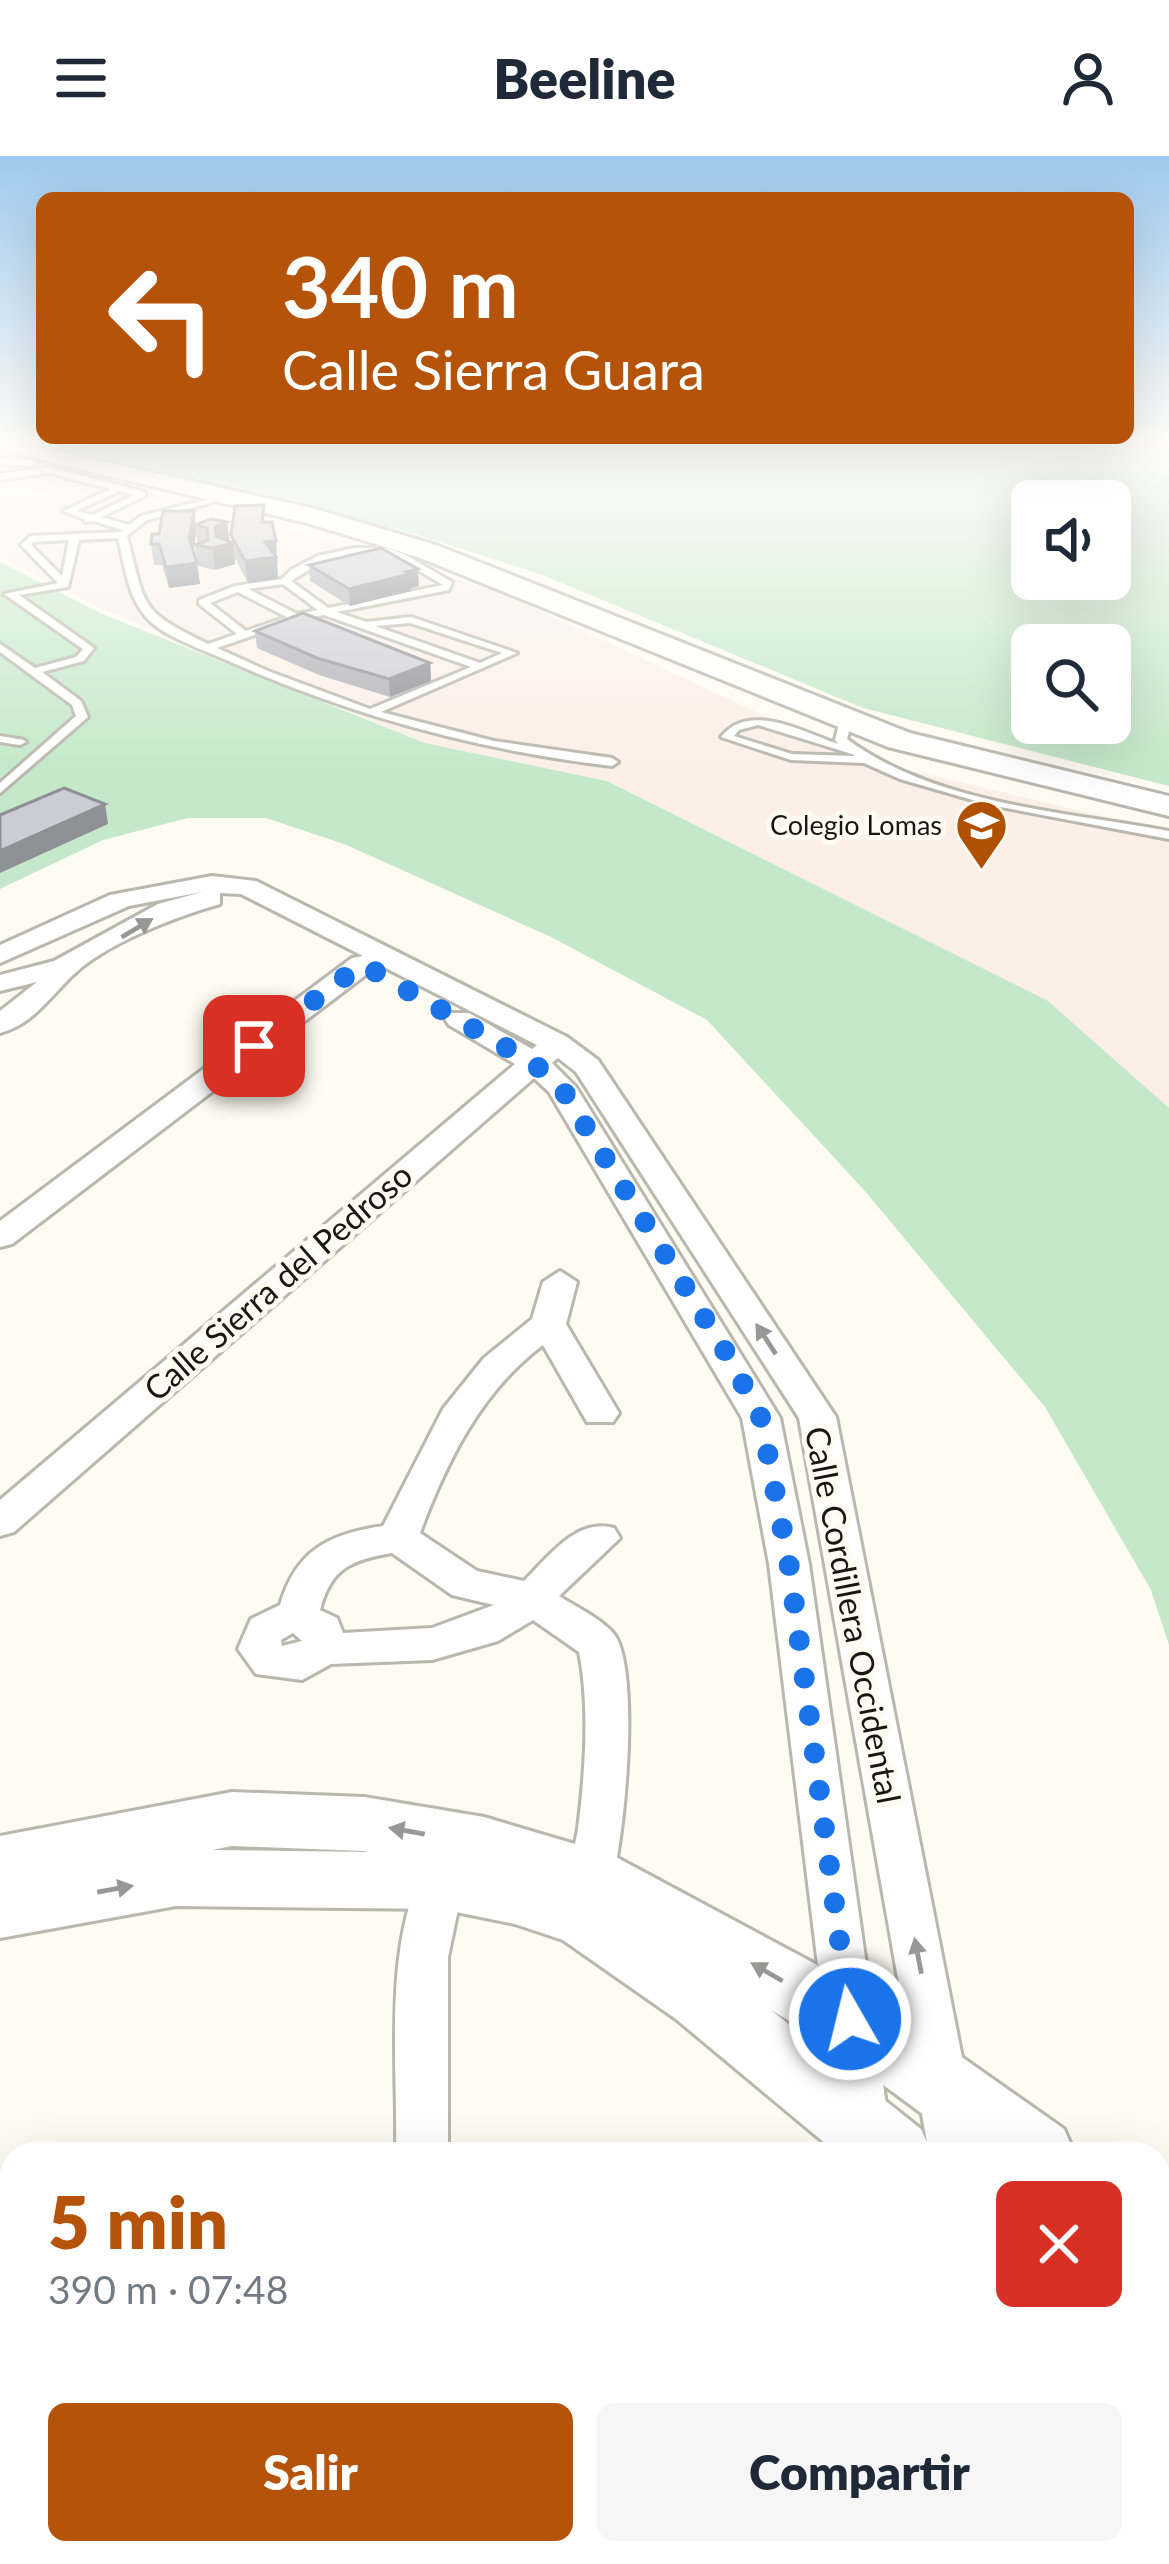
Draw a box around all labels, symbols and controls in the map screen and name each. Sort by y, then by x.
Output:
icon: menu [48,45,114,111]
icon: person [1055,45,1121,111]
text: Beeline [493,46,676,111]
text: 340 m [282,235,519,336]
icon: left [84,240,240,396]
text: Calle Sierra Guara [282,337,705,402]
map controls [1011,480,1131,744]
button: sound [1011,480,1131,600]
button: search [1011,624,1131,744]
school or university icon: Colegio Lomas [953,798,1009,872]
place label: Colegio Lomas [770,808,942,841]
one-way arrow [120,918,154,939]
pin [203,995,305,1097]
icon: arrive [221,1013,287,1079]
street label: Calle Sierra del Pedroso [135,1154,419,1408]
one-way arrow [756,1323,778,1356]
street label: Calle Cordillera Occidental [798,1423,910,1807]
one-way arrow [388,1822,426,1840]
one-way arrow [97,1879,135,1898]
one-way arrow [908,1937,927,1975]
position arrow [787,1956,913,2082]
one-way arrow [750,1963,784,1984]
text: 5 min [48,2178,228,2264]
button: close [996,2181,1122,2307]
text: 390 m · 07:48 [48,2266,288,2312]
button: Salir [48,2403,573,2541]
button: Compartir [597,2403,1122,2541]

